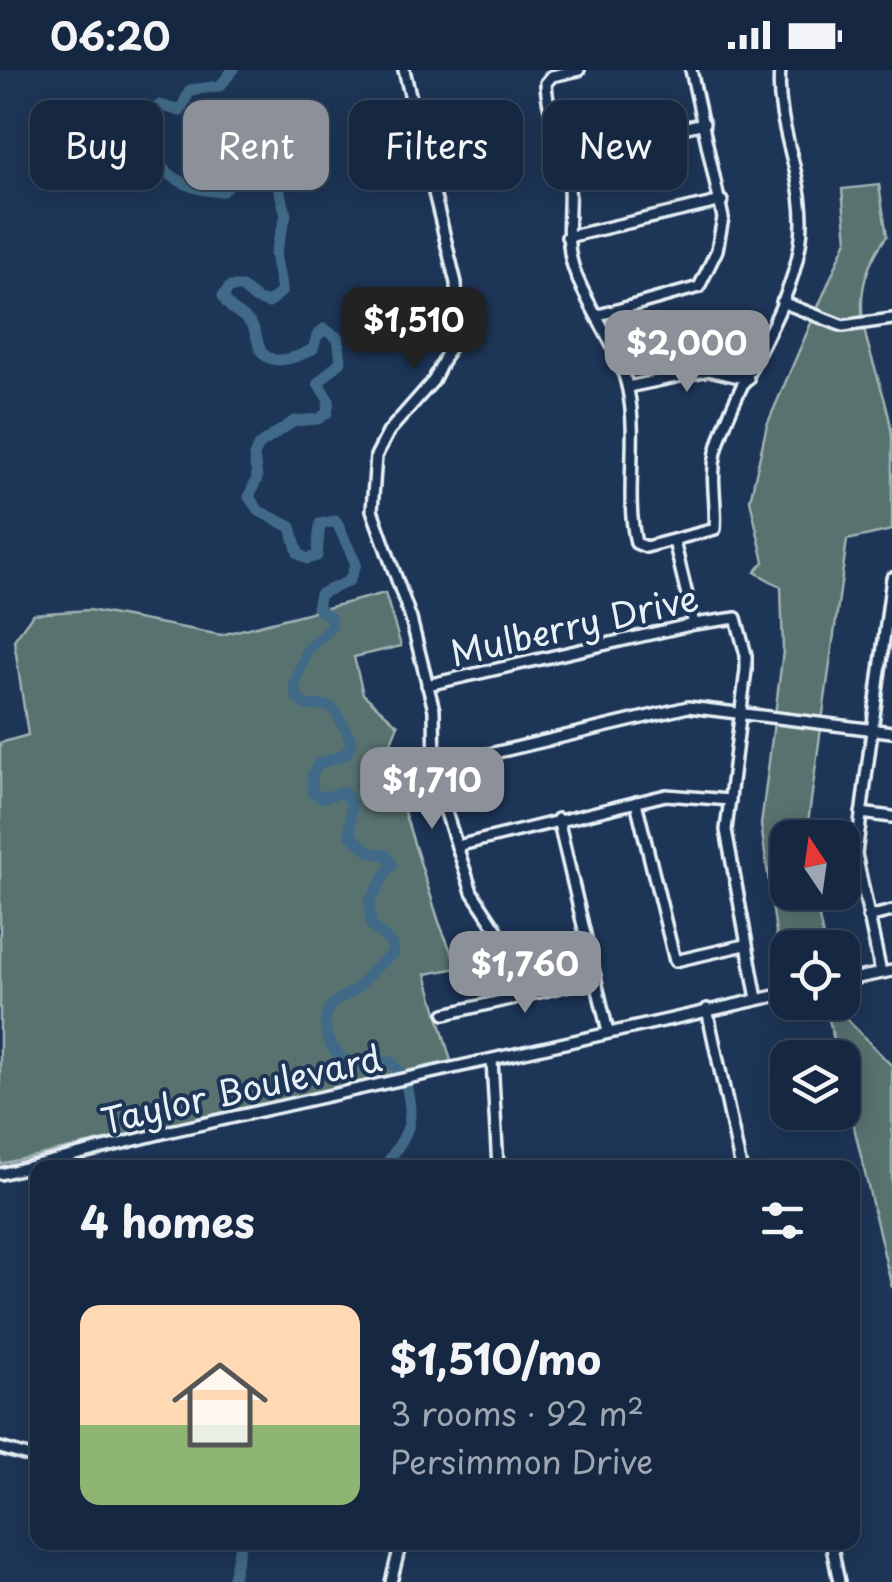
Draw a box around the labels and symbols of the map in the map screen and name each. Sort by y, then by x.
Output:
pin: $1,510 [333,287,495,372]
pin: $2,000 [606,310,768,395]
street label: Mulberry Drive [445,570,703,678]
pin: $1,710 [351,747,513,832]
north arrow [770,820,860,910]
pin: $1,760 [444,931,606,1016]
street label: Taylor Boulevard [95,1030,387,1146]

